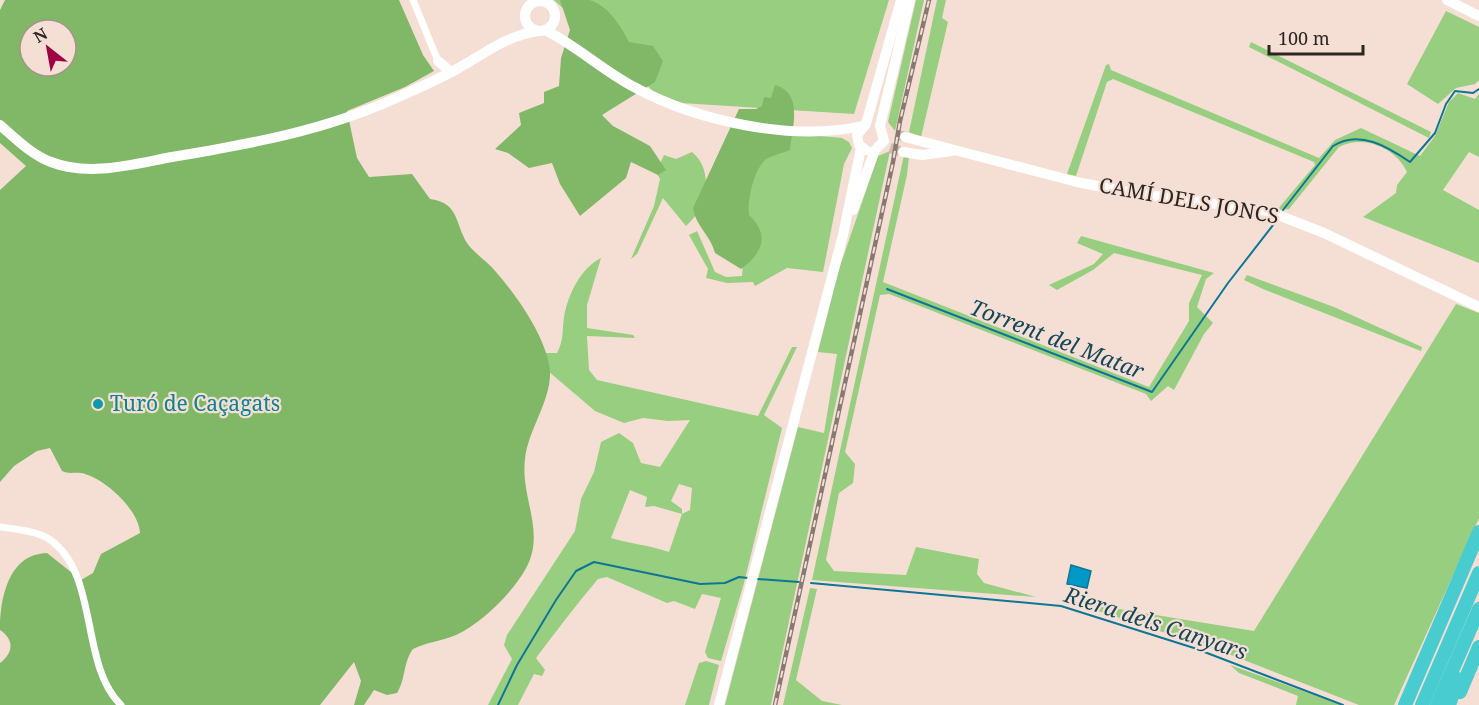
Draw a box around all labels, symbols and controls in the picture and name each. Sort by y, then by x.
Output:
north arrow [18,18,78,78]
scale bar [1269,18,1364,56]
text: N [29,22,52,48]
text: 100 m [1278,26,1330,50]
street label: CAMÍ DELS JONCS [1097,170,1281,230]
water label: Torrent del Matar [966,291,1149,385]
place label: Turó de Caçagats [110,389,280,417]
marker: Turó de Caçagats [91,397,105,411]
water label: Riera dels Canyars [1060,578,1252,666]

